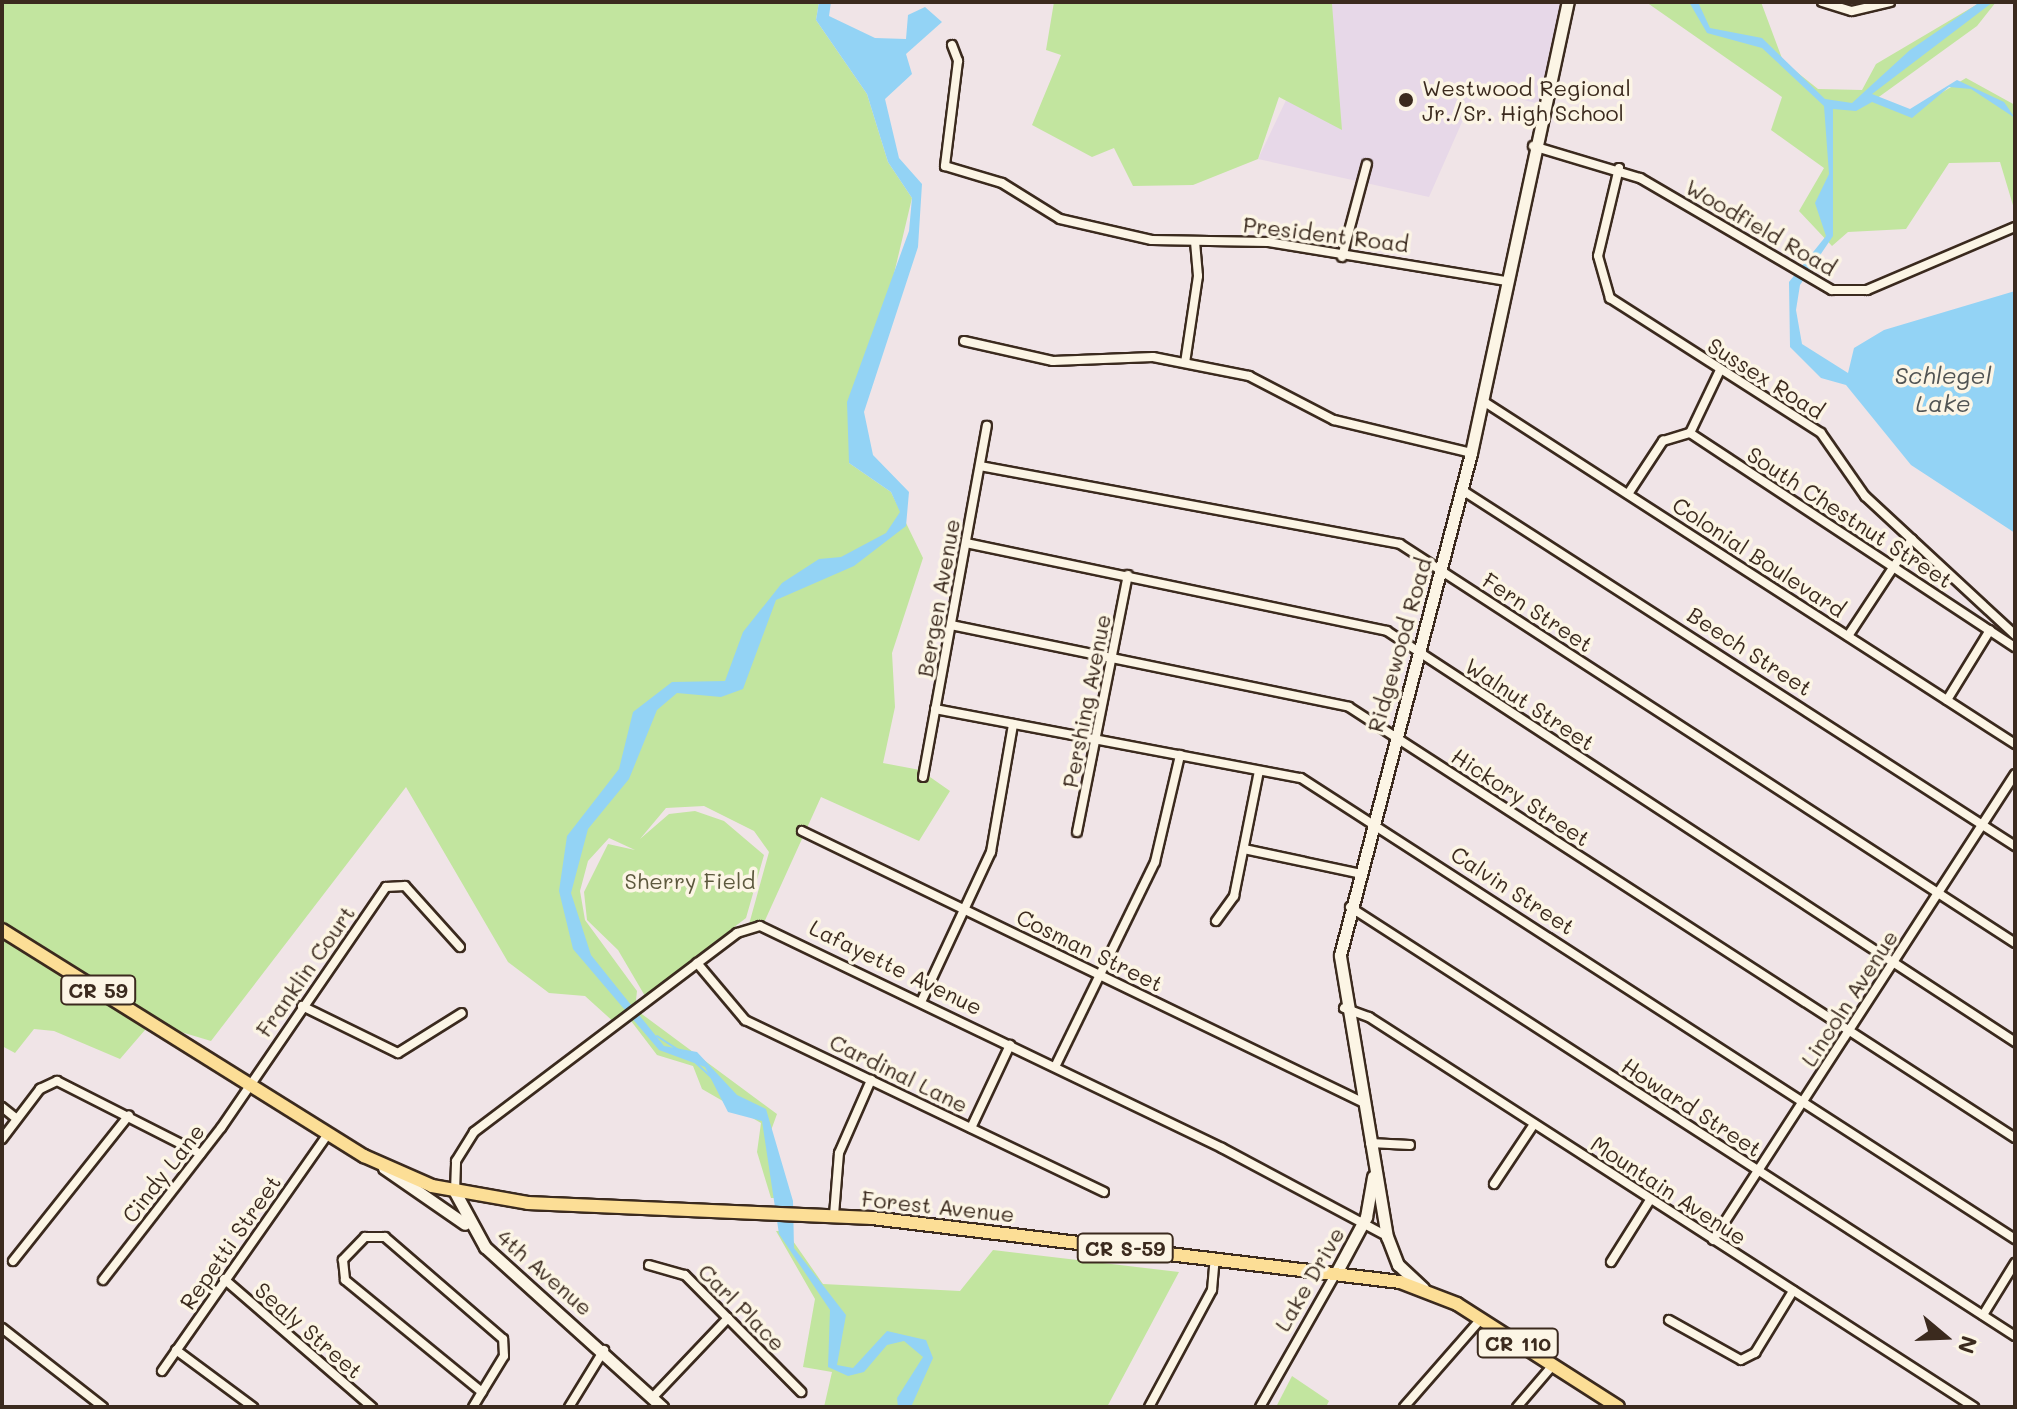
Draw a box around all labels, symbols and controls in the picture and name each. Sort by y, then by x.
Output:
place label: Westwood Regional Jr./Sr. High School [1422,74,1631,126]
marker: Westwood Regional Jr./Sr. High School [1397,91,1415,109]
street label: Woodfield Road [1681,173,1841,281]
street label: President Road [1242,211,1410,257]
street label: Sussex Road [1703,332,1829,424]
water label: Schlegel Lake [1895,361,1991,417]
street label: South Chestnut Street [1742,441,1958,593]
street label: Colonial Boulevard [1668,491,1850,623]
street label: Bergen Avenue [911,517,965,679]
street label: Ridgewood Road [1361,555,1437,735]
street label: Fern Street [1478,567,1598,657]
street label: Beech Street [1683,601,1817,701]
street label: Pershing Avenue [1056,612,1116,790]
street label: Walnut Street [1460,652,1600,756]
street label: Hickory Street [1447,742,1595,852]
street label: Calvin Street [1446,840,1580,940]
park label: Sherry Field [624,868,756,894]
street label: Franklin Court [250,900,360,1042]
street label: Cosman Street [1012,903,1168,997]
street label: Lafayette Avenue [805,914,987,1020]
street label: Lincoln Avenue [1795,925,1903,1071]
road number: CR 59 [60,974,136,1006]
street label: Cardinal Lane [825,1028,973,1118]
street label: Howard Street [1617,1052,1767,1162]
street label: Cindy Lane [116,1118,210,1228]
street label: Mountain Avenue [1586,1130,1752,1250]
street label: Repetti Street [174,1170,286,1314]
street label: Forest Avenue [860,1185,1016,1227]
street label: Lake Drive [1269,1222,1349,1336]
street label: 4th Avenue [492,1223,598,1321]
road number: CR S-59 [1075,1232,1175,1264]
street label: Carl Place [693,1258,791,1356]
street label: Sealy Street [250,1276,368,1384]
north arrow [1905,1297,1985,1377]
road number: CR 110 [1476,1327,1560,1359]
text: N [1952,1332,1985,1358]

